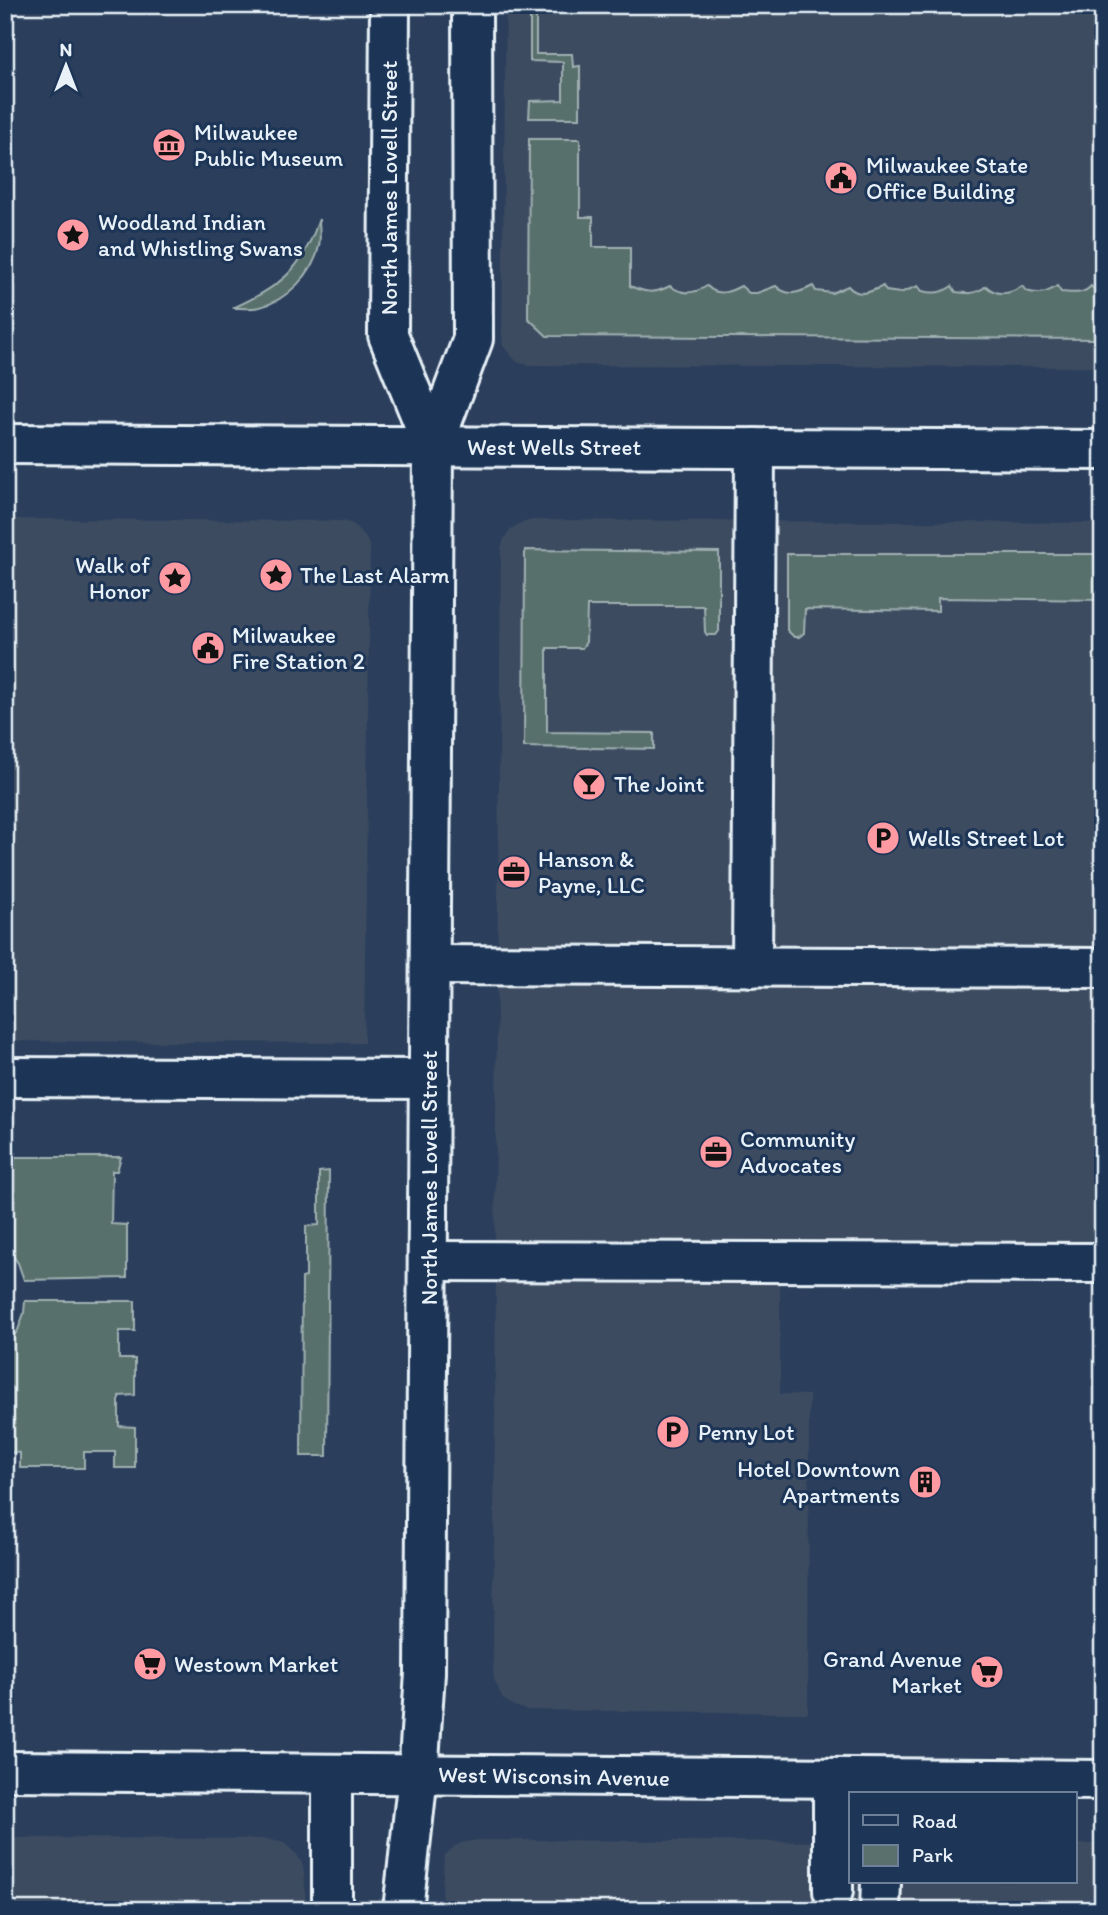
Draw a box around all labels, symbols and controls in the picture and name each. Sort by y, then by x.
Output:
north arrow [32,32,102,102]
text: N [60,38,72,61]
street label: North James Lovell Street [375,60,403,315]
place label: Milwaukee Public Museum [194,118,344,172]
museum icon: Milwaukee Public Museum [150,126,188,164]
place label: Milwaukee State Office Building [866,151,1028,205]
public building icon: Milwaukee State Office Building [822,159,860,197]
place label: Woodland Indian and Whistling Swans [98,208,303,262]
place icon: Woodland Indian and Whistling Swans [54,216,92,254]
street label: West Wells Street [467,433,641,461]
place label: Walk of Honor [75,551,150,605]
place icon: The Last Alarm [257,556,295,594]
place icon: Walk of Honor [156,559,194,597]
place label: The Last Alarm [300,561,450,589]
place label: Milwaukee Fire Station 2 [232,621,365,675]
public building icon: Milwaukee Fire Station 2 [189,629,227,667]
bar icon: The Joint [570,765,608,803]
place label: The Joint [614,770,705,798]
parking icon: Wells Street Lot [864,819,902,857]
place label: Wells Street Lot [908,824,1064,852]
place label: Hanson & Payne, LLC [538,845,645,899]
office icon: Hanson & Payne, LLC [495,853,533,891]
street label: North James Lovell Street [415,1050,443,1305]
place label: Community Advocates [740,1125,856,1179]
office icon: Community Advocates [697,1133,735,1171]
parking icon: Penny Lot [654,1413,692,1451]
place label: Penny Lot [698,1418,795,1446]
place label: Hotel Downtown Apartments [737,1455,900,1509]
building icon: Hotel Downtown Apartments [906,1463,944,1501]
supermarket icon: Westown Market [131,1645,169,1683]
place label: Grand Avenue Market [823,1645,962,1699]
place label: Westown Market [174,1650,338,1678]
supermarket icon: Grand Avenue Market [968,1653,1006,1691]
street label: West Wisconsin Avenue [438,1760,670,1792]
legend [849,1792,1076,1884]
text: Road [912,1808,958,1833]
text: Park [912,1842,954,1867]

